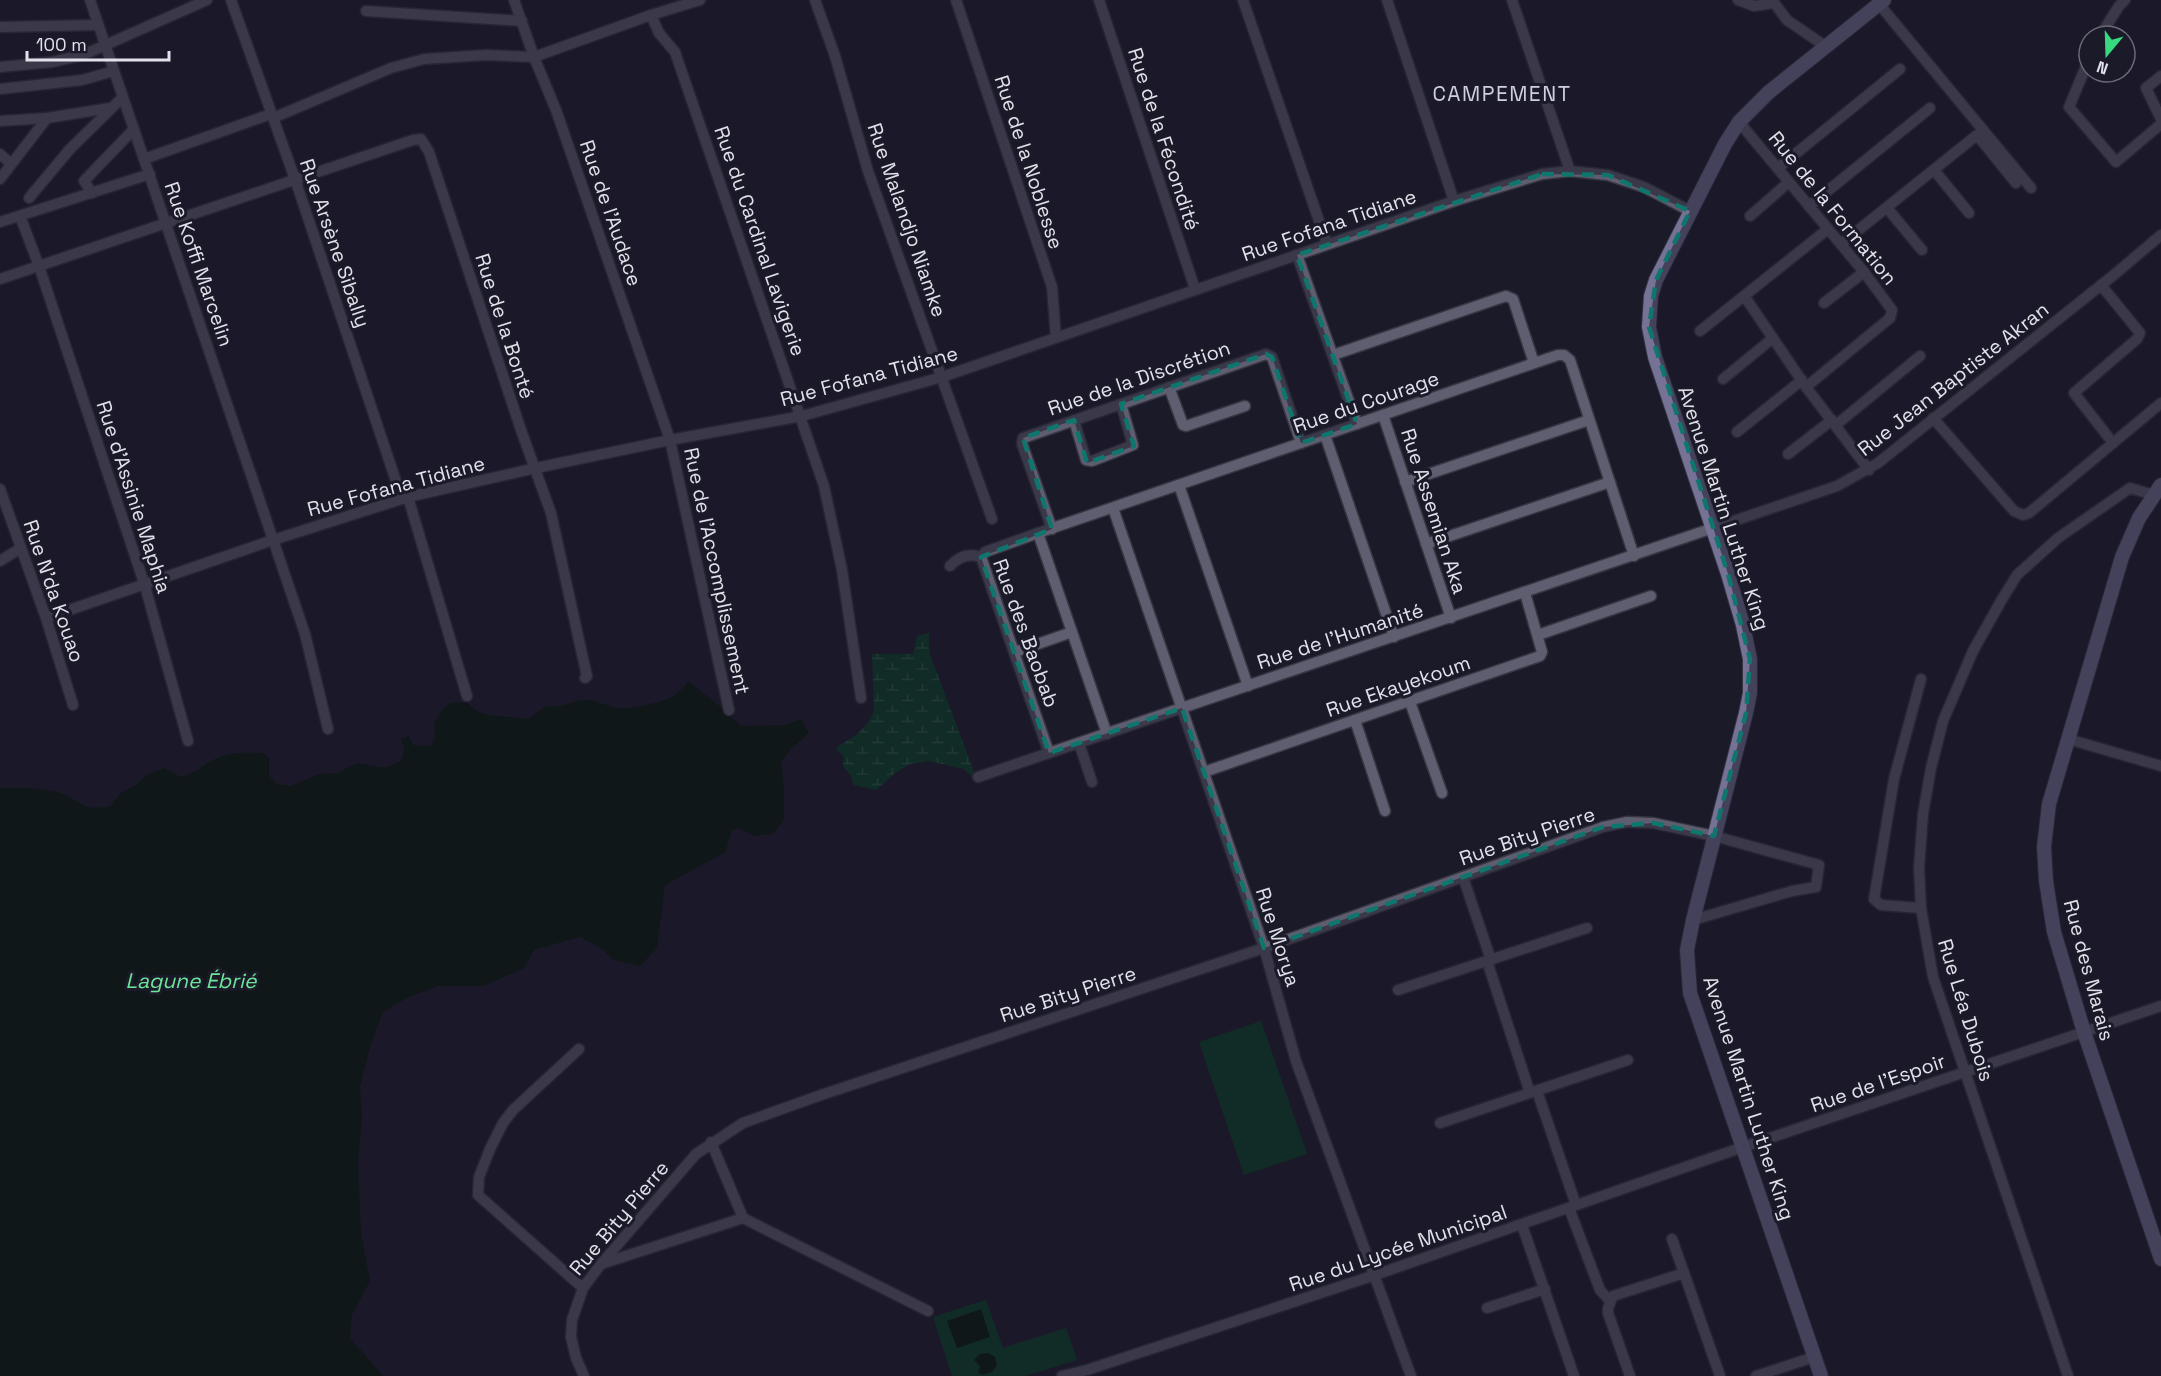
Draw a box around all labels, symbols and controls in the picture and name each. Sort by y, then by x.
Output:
scale bar [27,24,170,62]
north arrow [2077,24,2137,84]
text: 100 m [36,33,87,56]
street label: Rue de la Fécondité [1122,44,1206,234]
text: N [2094,56,2111,79]
street label: Rue de la Noblesse [989,72,1069,252]
district label: CAMPEMENT [1433,80,1571,107]
street label: Rue Malandjo Niamke [862,120,952,320]
street label: Rue du Cardinal Lavigerie [708,122,812,360]
street label: Rue de la Formation [1763,126,1903,290]
street label: Rue de l'Audace [574,137,648,289]
street label: Rue Arsène Sibally [294,155,376,331]
street label: Rue Koffi Marcelin [159,178,239,350]
street label: Rue Fofana Tidiane [1238,183,1420,267]
street label: Rue de la Bonté [469,250,541,402]
street label: Rue Jean Baptiste Akran [1852,296,2054,462]
street label: Rue de la Discrétion [1044,335,1234,421]
street label: Rue Fofana Tidiane [777,340,961,412]
street label: Rue du Courage [1290,365,1442,439]
street label: Avenue Martin Luther King [1672,383,1776,633]
street label: Rue d'Assinie Maphia [91,397,177,597]
street label: Rue Assemian Aka [1395,425,1473,597]
street label: Rue de l'Accomplissement [678,445,756,697]
street label: Rue Fofana Tidiane [304,450,488,522]
street label: Rue N'da Kouao [17,516,91,666]
street label: Rue des Baobab [987,555,1065,711]
street label: Rue de l'Humanité [1253,597,1427,675]
street label: Rue Ekayekoum [1322,649,1474,723]
street label: Rue Bity Pierre [1456,801,1598,871]
street label: Rue Morya [1250,884,1306,990]
street label: Rue des Marais [2058,897,2120,1043]
street label: Rue Léa Dubois [1932,936,2000,1084]
street label: Rue Bity Pierre [997,960,1139,1028]
water label: Lagune Ébrié [125,967,258,994]
street label: Avenue Martin Luther King [1697,973,1801,1223]
street label: Rue de l'Espoir [1807,1048,1949,1118]
street label: Rue Bity Pierre [563,1155,675,1281]
street label: Rue du Lycée Municipal [1286,1198,1510,1298]

